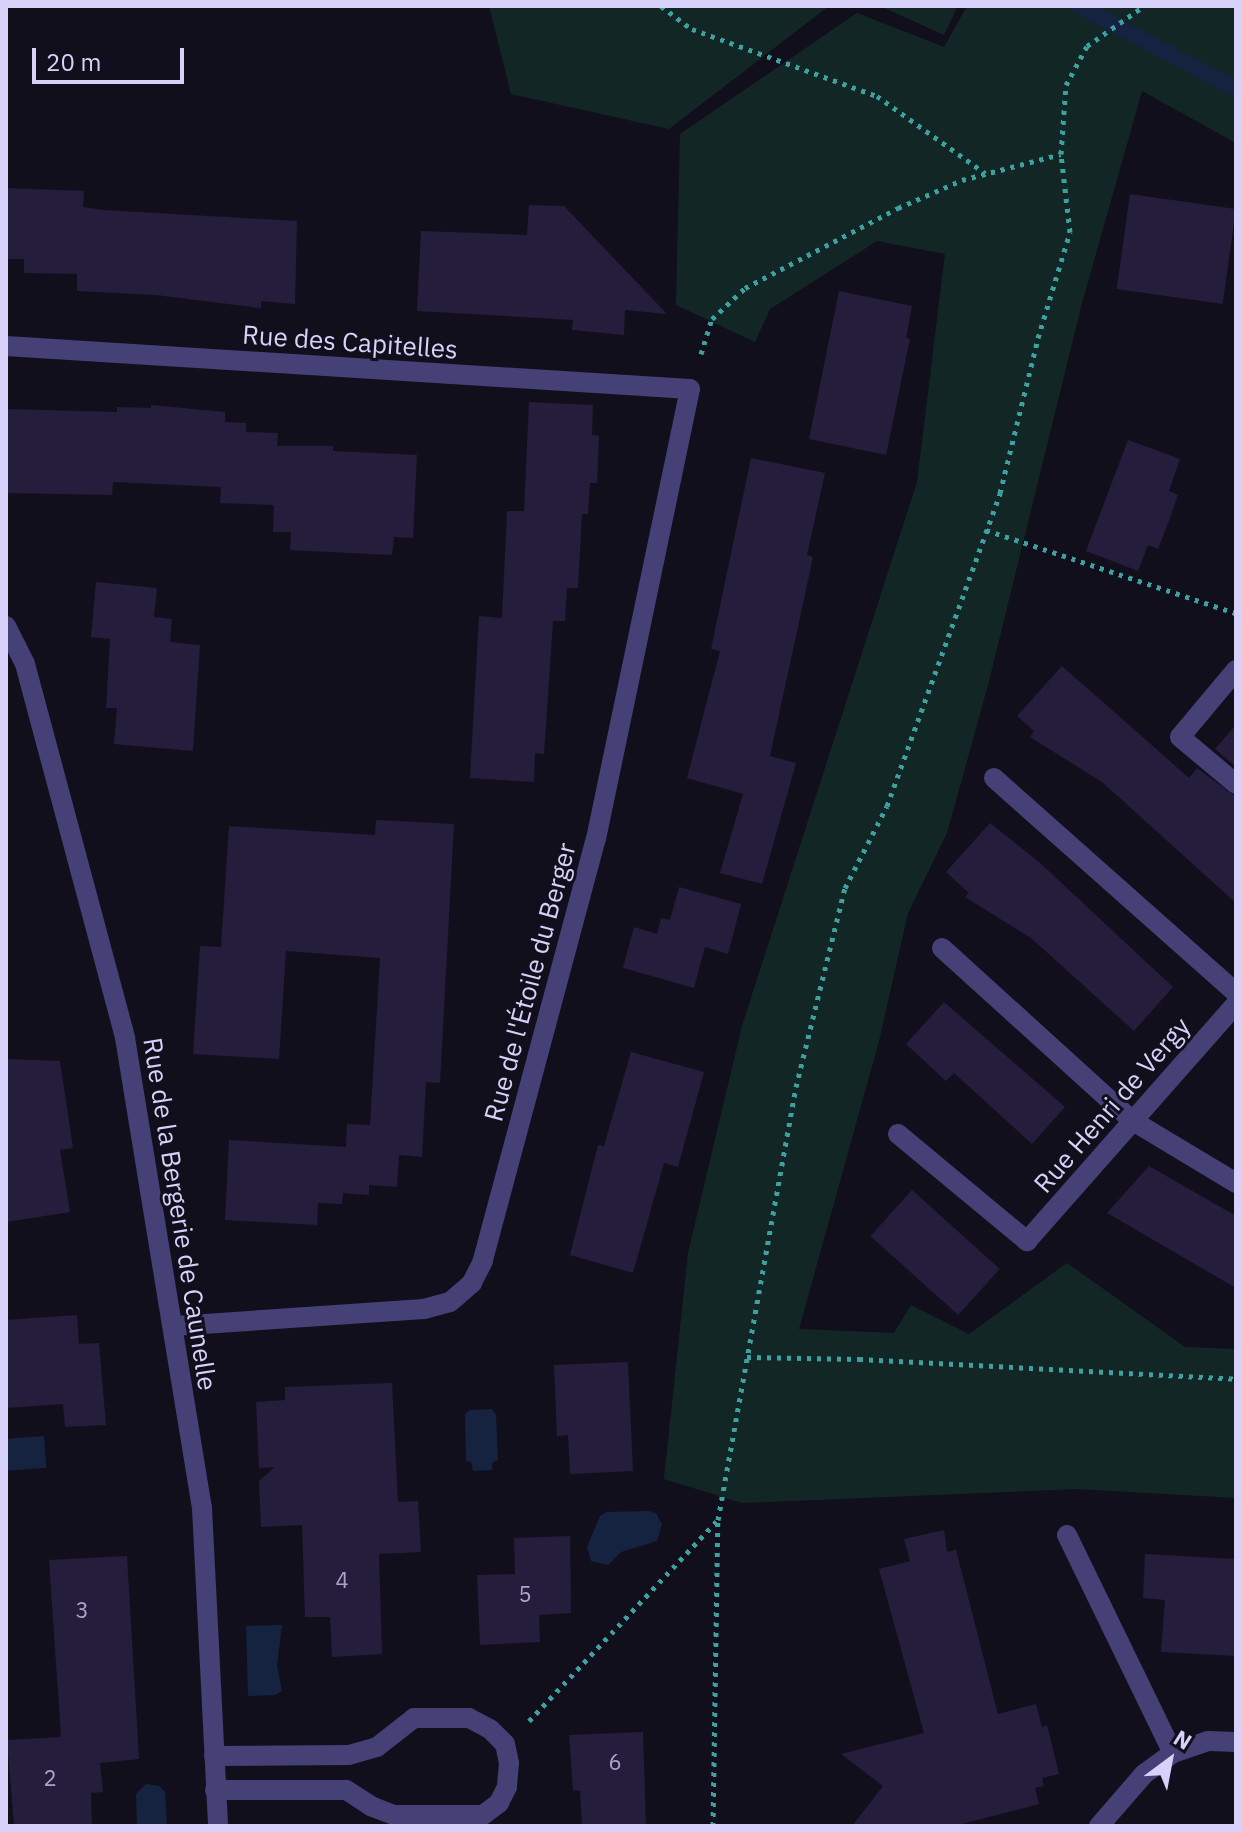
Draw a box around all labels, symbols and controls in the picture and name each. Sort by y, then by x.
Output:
scale bar [36,32,188,82]
text: 20 m [46,46,101,78]
street label: Rue des Capitelles [241,319,459,365]
street label: Rue de l'Étoile du Berger [478,839,582,1125]
street label: Rue Henri de Vergy [1027,1011,1197,1199]
street label: Rue de la Bergerie de Caunelle [137,1035,223,1393]
house number: 4 [335,1567,349,1593]
house number: 5 [518,1581,532,1607]
house number: 3 [75,1597,89,1623]
north arrow [1130,1720,1210,1800]
text: N [1169,1723,1197,1756]
house number: 6 [608,1749,622,1775]
house number: 2 [43,1765,57,1791]

